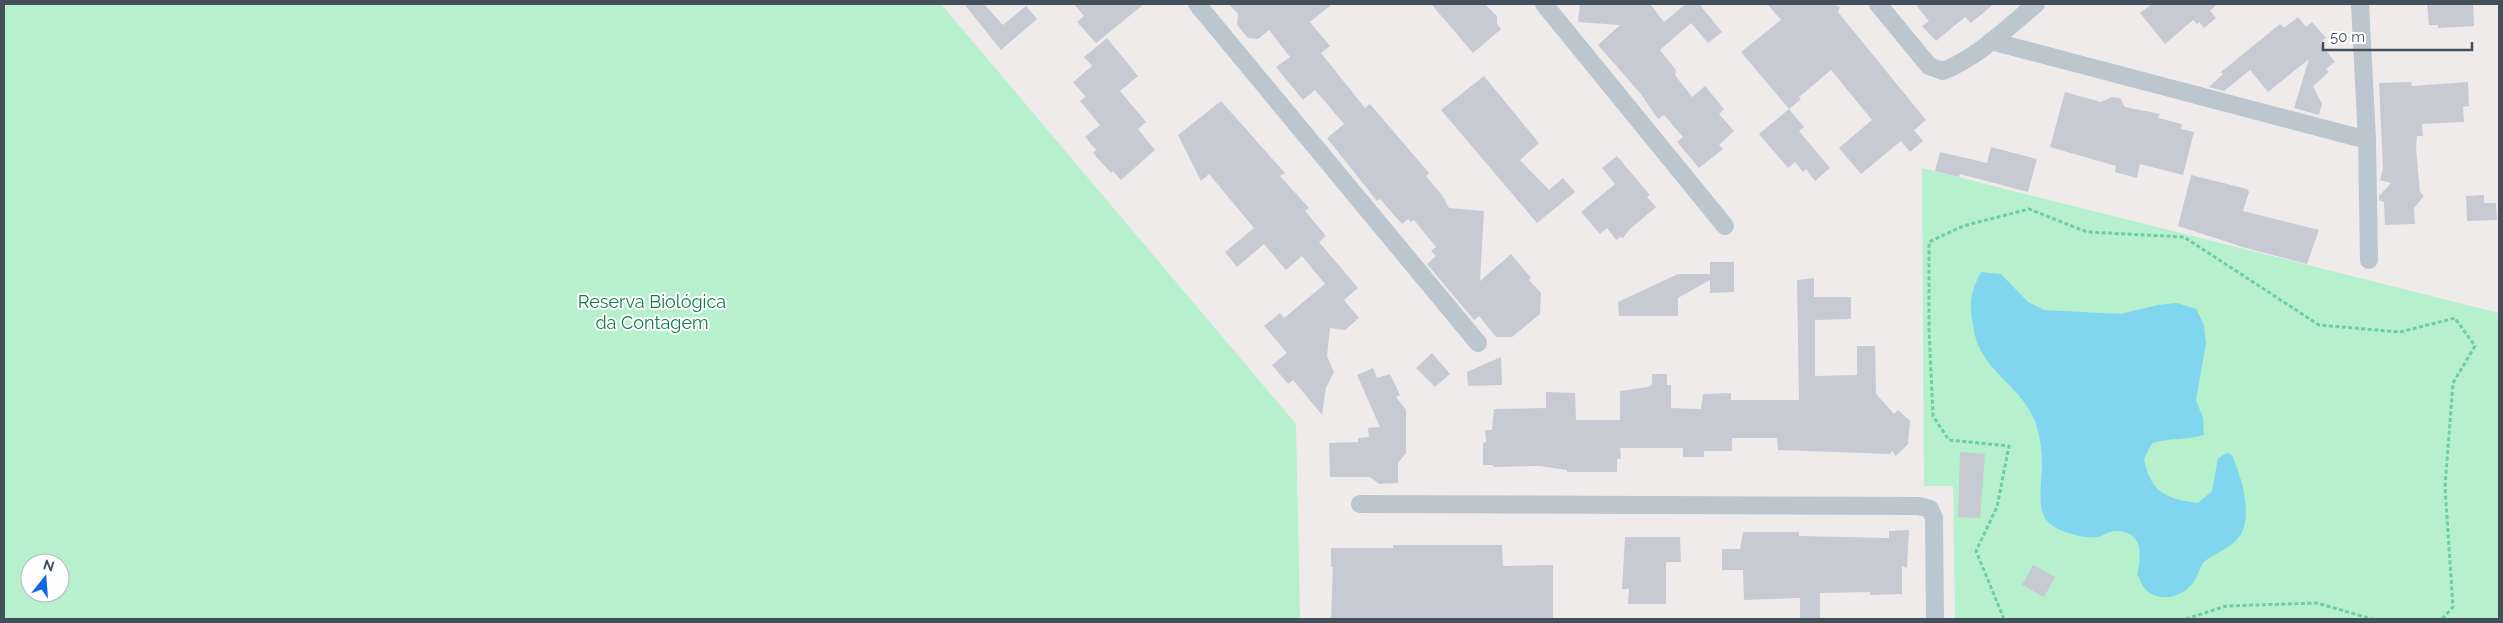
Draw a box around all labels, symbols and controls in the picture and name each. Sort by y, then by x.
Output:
scale bar [2323,20,2472,52]
text: 50 m [2330,28,2365,46]
park label: Reserva Biológica da Contagem [578,291,726,333]
north arrow [20,553,70,603]
text: N [41,556,56,575]

